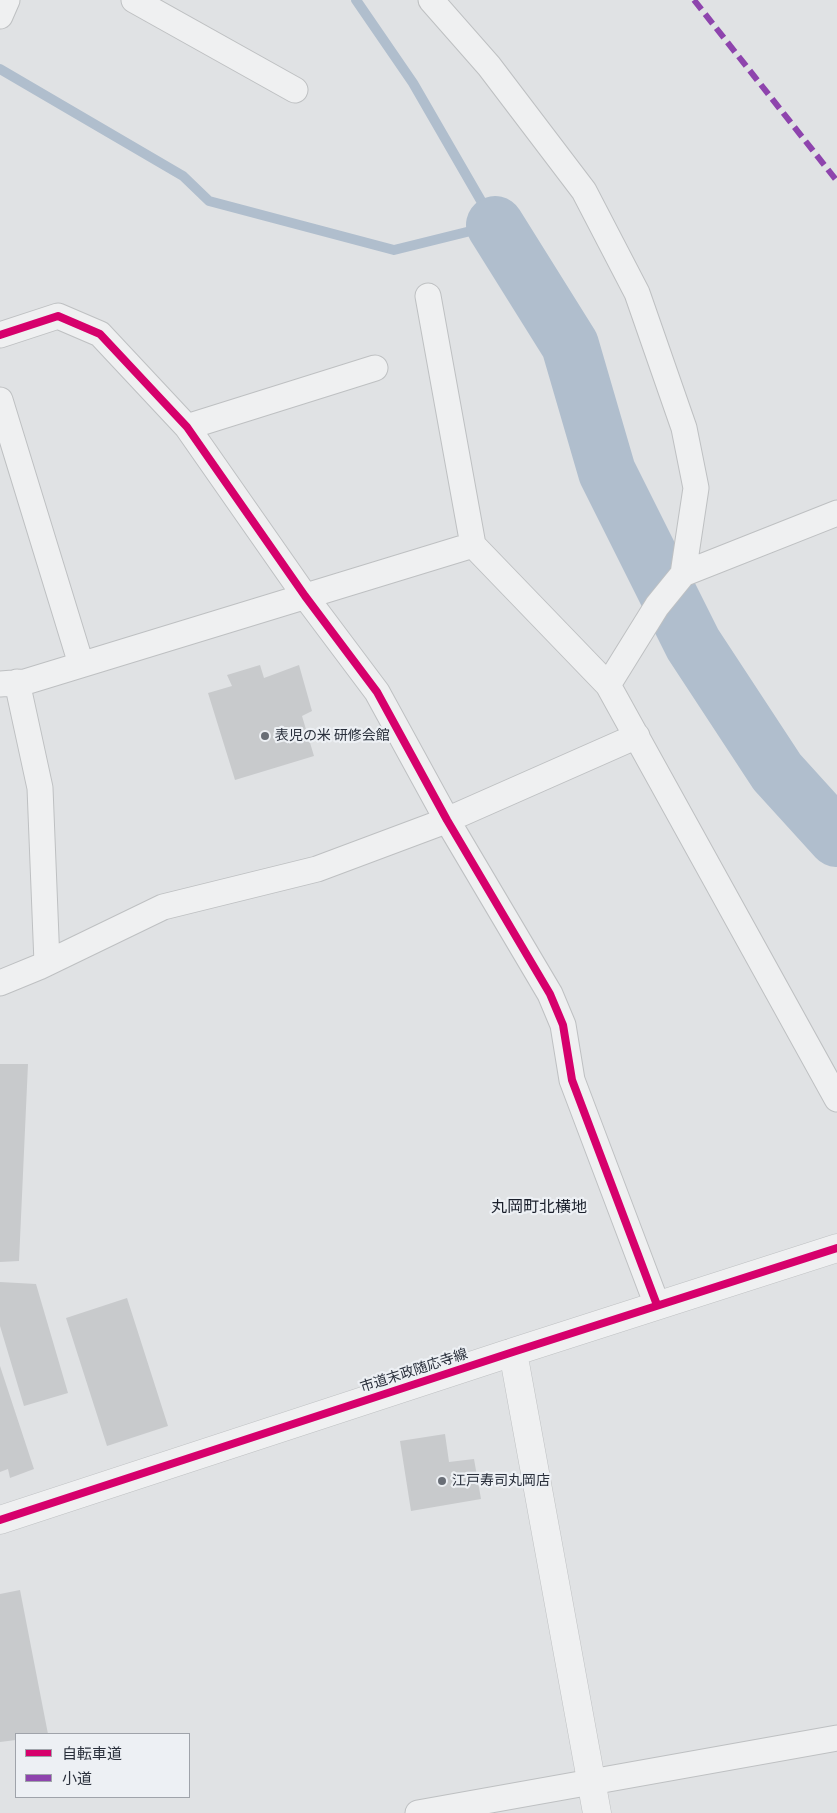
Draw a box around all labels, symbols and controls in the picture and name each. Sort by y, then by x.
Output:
place label: 表児の米 研修会館 [275,728,390,744]
marker: 表児の米 研修会館 [259,730,271,742]
district label: 丸岡町北横地 [491,1198,587,1218]
street label: 市道末政随応寺線 [358,1346,470,1396]
place label: 江戸寿司丸岡店 [452,1473,550,1489]
marker: 江戸寿司丸岡店 [436,1475,448,1487]
legend [15,1733,190,1798]
text: 自転車道 [62,1743,122,1764]
text: 小道 [62,1768,92,1789]

